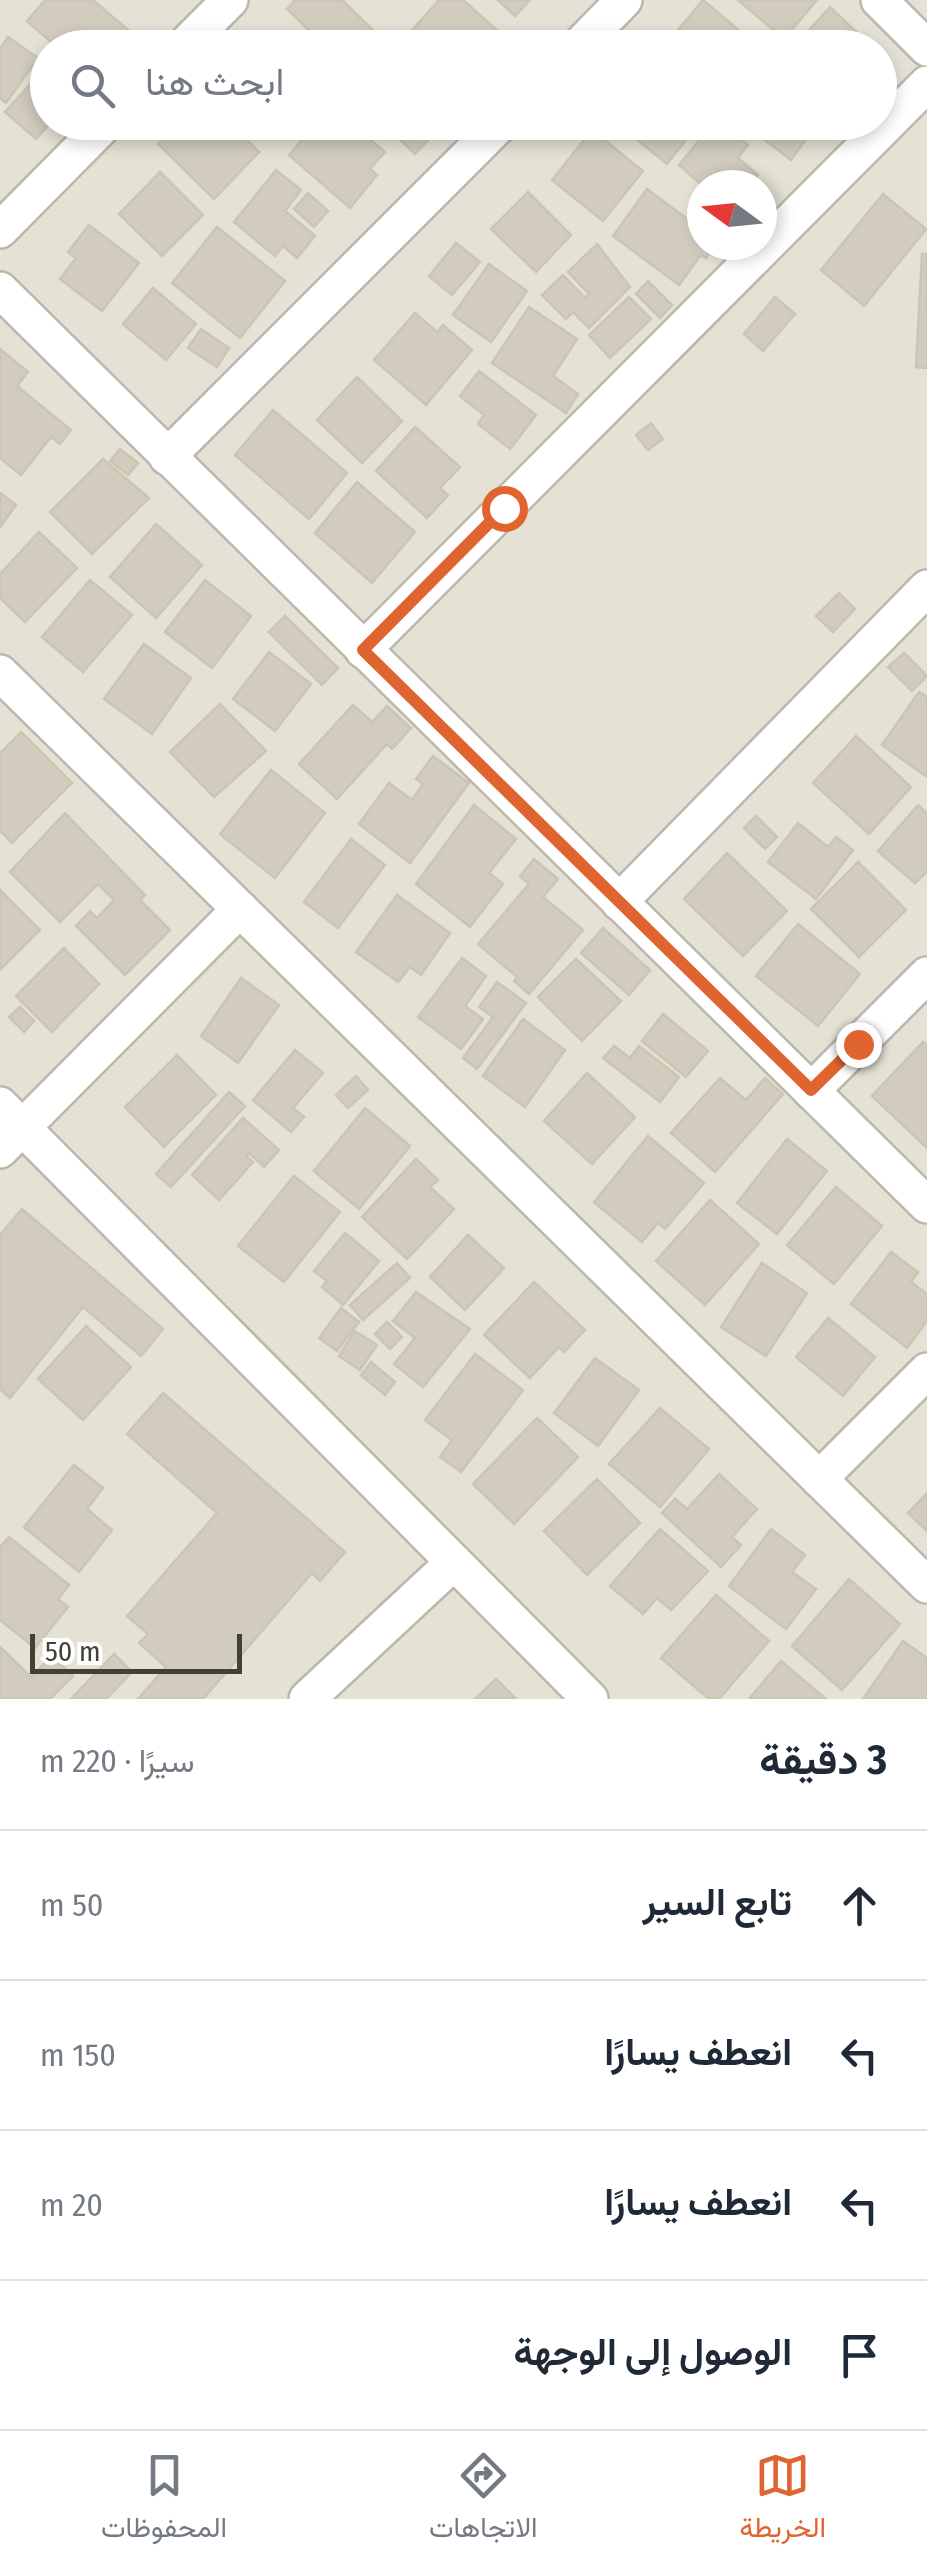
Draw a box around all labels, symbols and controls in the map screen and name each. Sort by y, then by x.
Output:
search box [30,30,897,140]
icon: search [65,58,120,113]
text: ابحث هنا [145,59,284,105]
north arrow [687,170,777,260]
route start [482,486,528,532]
route end [836,1022,882,1068]
scale bar [30,1629,242,1673]
text: 50 m [45,1635,101,1668]
text: 3 دقيقة [759,1735,887,1785]
text: سيرًا · 220 m [40,1742,194,1780]
icon: ahead [832,1878,887,1933]
text: تابع السير [642,1879,792,1925]
text: 50 m [40,1886,104,1924]
icon: left [832,2028,887,2083]
text: انعطف يسارًا [604,2029,792,2075]
text: 150 m [40,2036,116,2074]
icon: left [832,2178,887,2233]
text: انعطف يسارًا [604,2179,792,2225]
text: 20 m [40,2186,103,2224]
icon: arrive [832,2328,887,2383]
text: الوصول إلى الوجهة [513,2329,792,2375]
tab: المحفوظات [101,2448,227,2552]
tab: الاتجاهات [429,2448,538,2552]
tab: الخريطة [739,2448,826,2552]

